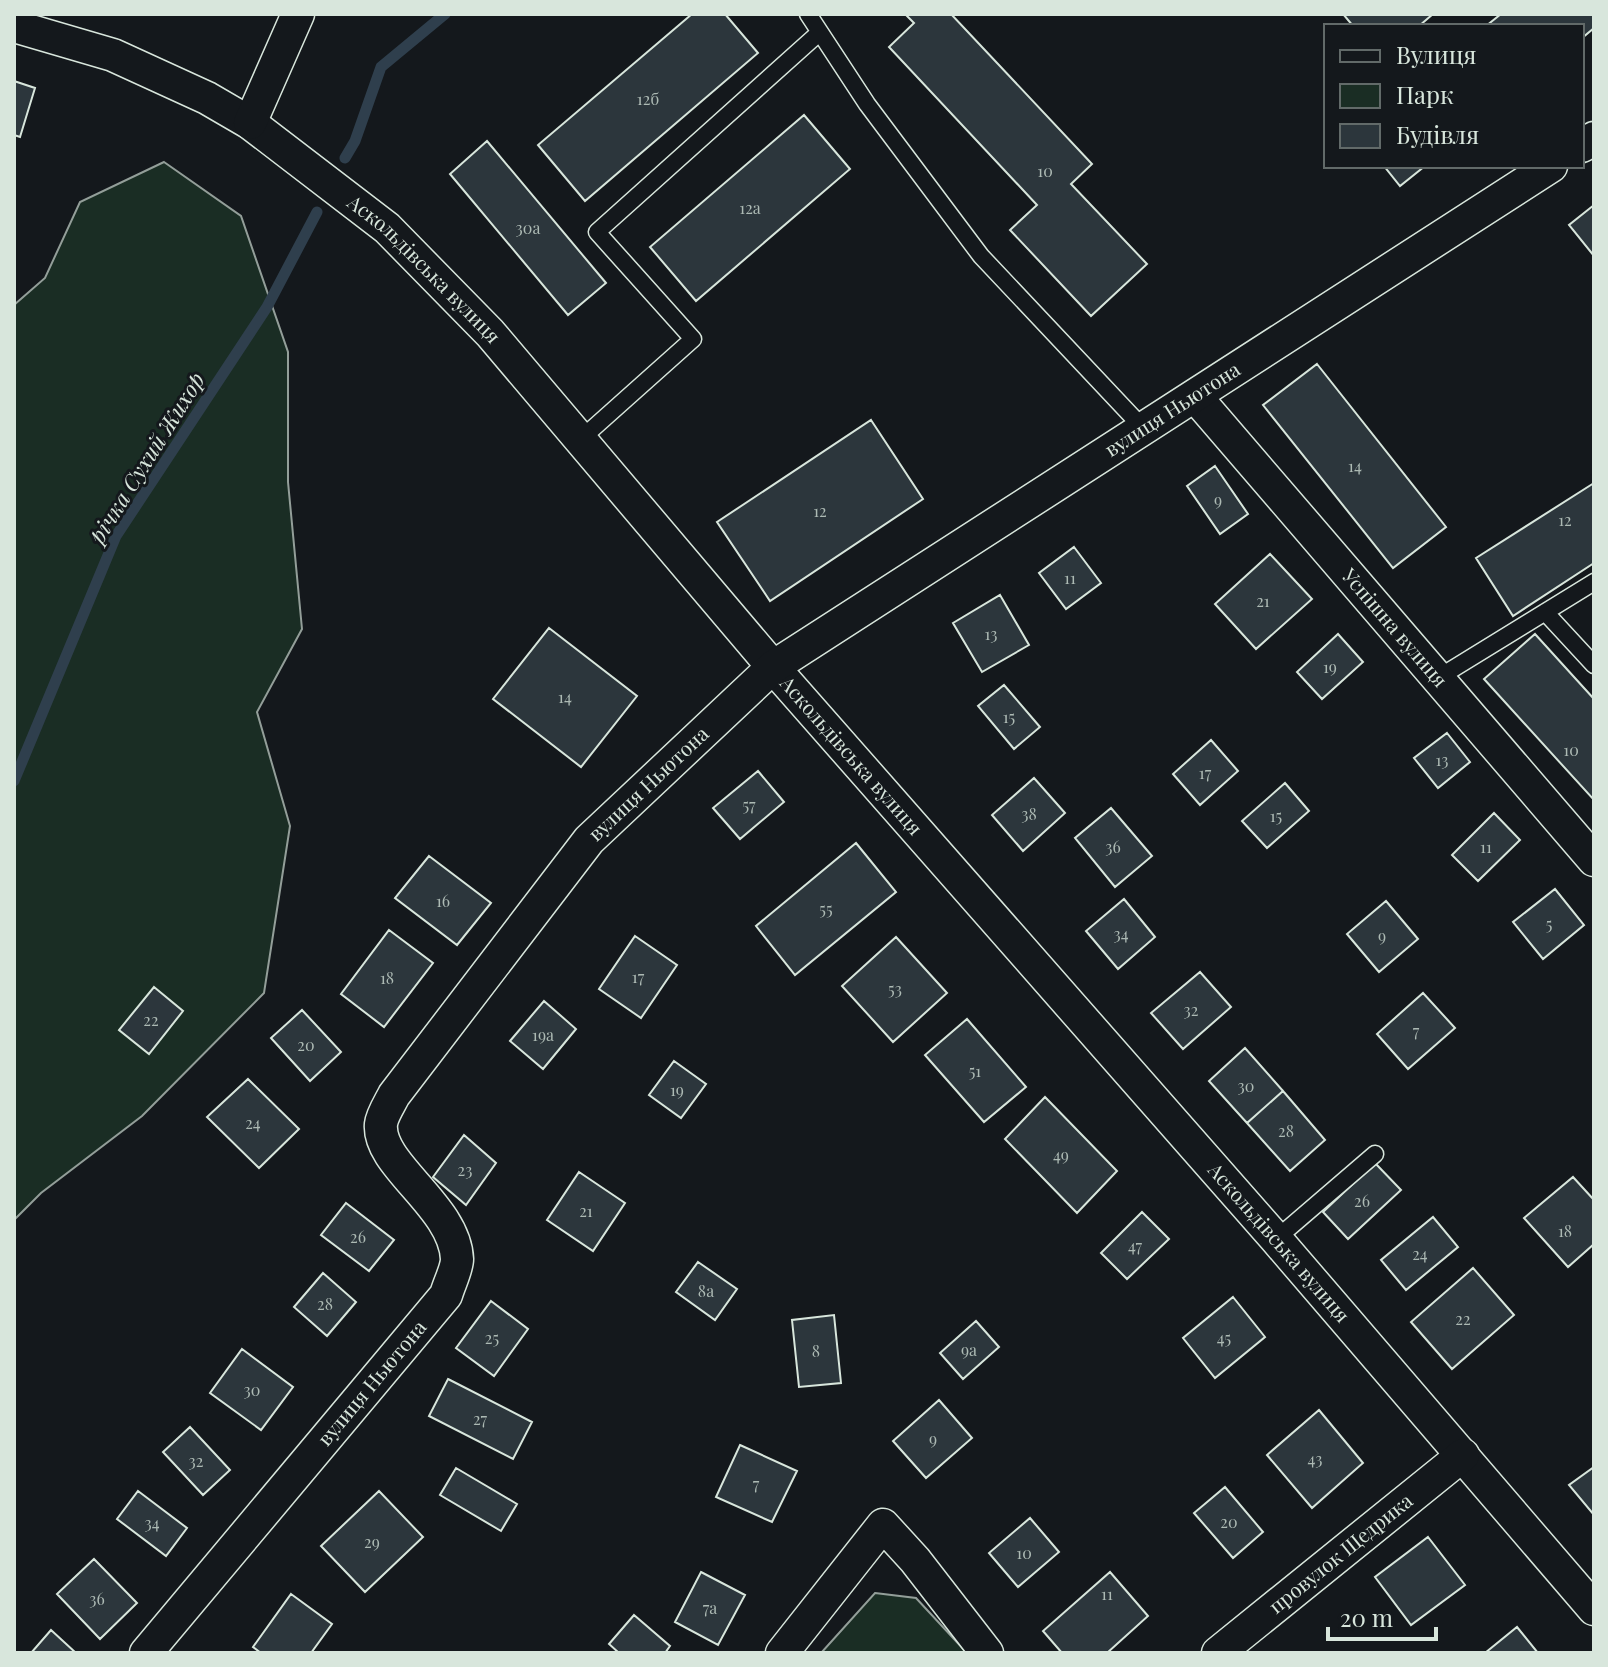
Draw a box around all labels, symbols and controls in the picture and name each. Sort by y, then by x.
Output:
legend [1324,24,1584,168]
text: Вулиця [1396,38,1476,70]
text: Парк [1396,78,1454,110]
house number: 12б [637,88,659,109]
text: Будівля [1396,118,1479,150]
house number: 10 [1037,160,1053,181]
street label: Аскольдівська вулиця [342,187,508,348]
house number: 12а [739,197,761,218]
house number: 30а [516,217,540,238]
street label: вулиця Ньютона [1099,355,1245,462]
water label: річка Сухий Жихор [80,366,211,550]
house number: 14 [1348,455,1362,476]
house number: 9 [1214,489,1222,510]
house number: 12 [813,500,827,521]
house number: 12 [1558,509,1572,530]
street label: Успішна вулиця [1336,561,1455,692]
house number: 11 [1064,567,1076,588]
house number: 21 [1256,590,1270,611]
house number: 13 [985,623,997,644]
house number: 19 [1323,656,1337,677]
street label: Аскольдівська вулиця [774,669,930,840]
house number: 14 [558,686,572,707]
house number: 15 [1003,706,1015,727]
street label: вулиця Ньютона [582,720,714,846]
house number: 10 [1563,739,1579,760]
house number: 13 [1436,749,1448,770]
house number: 17 [1199,762,1212,783]
house number: 57 [742,794,756,815]
house number: 38 [1021,803,1037,824]
house number: 15 [1270,805,1282,826]
house number: 36 [1105,836,1121,857]
house number: 11 [1480,836,1492,857]
house number: 16 [436,890,450,911]
house number: 55 [819,898,833,919]
house number: 5 [1546,913,1552,934]
house number: 34 [1113,923,1129,944]
house number: 9 [1378,925,1386,946]
house number: 17 [632,966,645,987]
house number: 18 [380,967,394,988]
house number: 53 [888,978,902,999]
house number: 32 [1184,999,1198,1020]
house number: 22 [143,1009,159,1030]
house number: 7 [1413,1020,1420,1041]
house number: 19а [532,1024,554,1045]
house number: 20 [297,1034,315,1055]
house number: 51 [969,1060,981,1081]
house number: 30 [1238,1075,1254,1096]
house number: 19 [670,1079,684,1100]
house number: 24 [245,1112,261,1133]
house number: 28 [1278,1120,1294,1141]
house number: 49 [1053,1144,1069,1165]
street label: Аскольдівська вулиця [1202,1155,1357,1328]
house number: 23 [458,1159,472,1180]
house number: 26 [1354,1190,1370,1211]
house number: 21 [579,1200,593,1221]
house number: 18 [1558,1220,1572,1241]
house number: 26 [350,1226,366,1247]
house number: 47 [1128,1235,1143,1256]
house number: 24 [1412,1243,1428,1264]
house number: 8а [698,1280,714,1301]
house number: 28 [317,1293,333,1314]
house number: 22 [1455,1308,1471,1329]
street label: вулиця Ньютона [310,1314,431,1451]
house number: 25 [485,1327,499,1348]
house number: 45 [1217,1327,1231,1348]
house number: 9а [961,1339,977,1360]
house number: 8 [812,1340,820,1361]
house number: 30 [244,1379,260,1400]
house number: 27 [473,1408,488,1429]
house number: 9 [929,1428,937,1449]
house number: 43 [1308,1448,1322,1469]
house number: 32 [189,1450,203,1471]
house number: 7 [753,1473,760,1494]
street label: провулок Щедрика [1263,1486,1417,1619]
house number: 20 [1220,1511,1238,1532]
house number: 34 [144,1512,160,1533]
house number: 29 [364,1531,380,1552]
house number: 10 [1016,1542,1032,1563]
house number: 11 [1101,1583,1113,1604]
house number: 36 [89,1588,105,1609]
scale bar [1328,1591,1436,1641]
house number: 7а [703,1597,717,1618]
text: 20 m [1340,1601,1393,1633]

